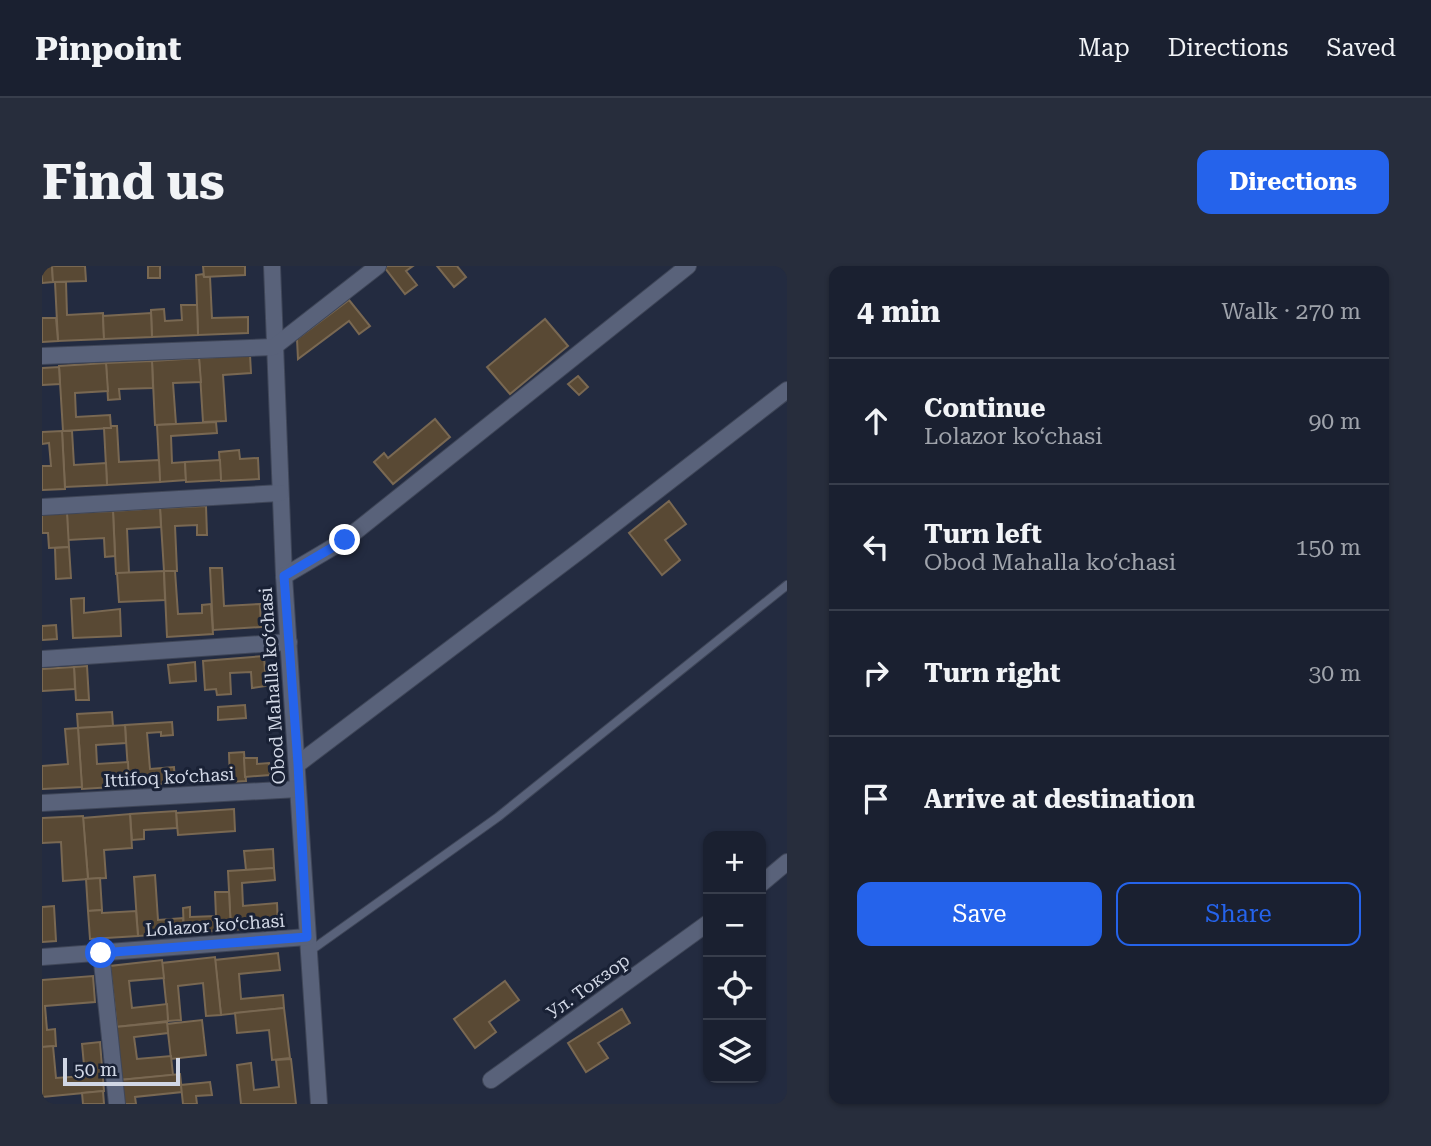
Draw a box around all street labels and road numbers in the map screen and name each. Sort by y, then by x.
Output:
street label: Obod Mahalla ko‘chasi [255,587,289,785]
street label: Ittifoq ko‘chasi [103,763,235,791]
street label: Lolazor ko‘chasi [145,910,286,940]
street label: Ул. Токзор [543,949,633,1023]

